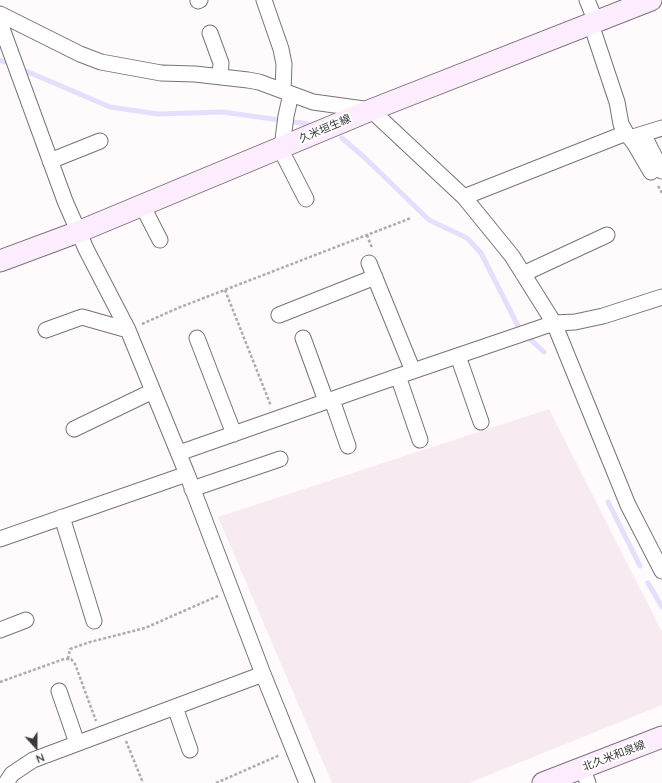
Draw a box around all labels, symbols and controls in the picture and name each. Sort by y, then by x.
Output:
street label: 久米垣生線 [297,112,353,146]
north arrow [16,727,56,767]
street label: 北久米和泉線 [581,738,647,774]
text: N [34,750,47,766]

